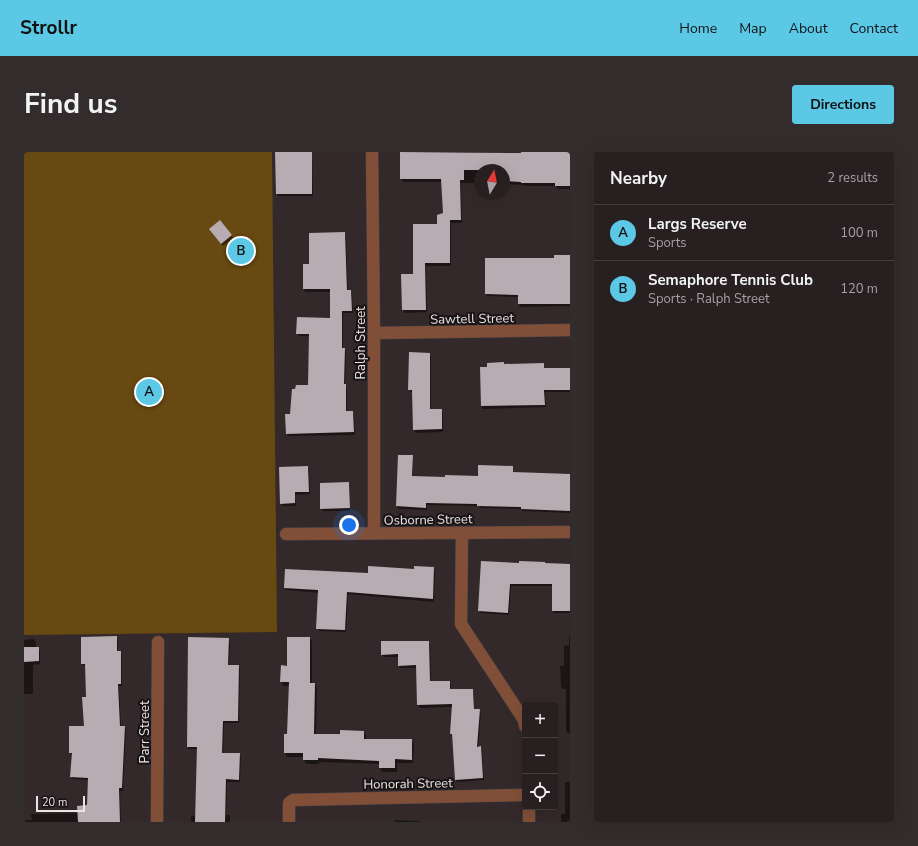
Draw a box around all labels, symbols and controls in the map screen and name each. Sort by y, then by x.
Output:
text: Strollr [20,15,77,41]
text: Home [679,19,717,38]
text: Map [739,19,767,38]
text: About [789,19,828,38]
text: Contact [850,19,898,38]
text: Find us [24,85,118,123]
button: Directions [792,85,894,124]
north arrow [474,164,510,200]
text: Nearby [610,167,667,190]
text: 2 results [827,169,878,187]
text: Largs Reserve [648,214,747,234]
text: A [618,224,628,242]
text: 100 m [840,224,878,242]
text: Sports [648,234,687,252]
pin: B [228,236,254,266]
text: Semaphore Tennis Club [648,270,813,290]
text: B [619,280,627,298]
text: 120 m [840,280,878,298]
text: Sports · Ralph Street [648,290,769,308]
street label: Ralph Street [352,306,370,380]
street label: Sawtell Street [430,309,515,329]
pin: A [136,377,162,407]
street label: Osborne Street [383,510,473,530]
your location [339,515,359,535]
street label: Parr Street [136,700,154,763]
map controls [522,702,558,810]
button: + [522,702,558,738]
button: − [522,738,558,774]
street label: Honorah Street [363,774,453,794]
button: locate [522,774,558,810]
scale bar [36,794,85,813]
text: 20 m [42,795,67,810]

